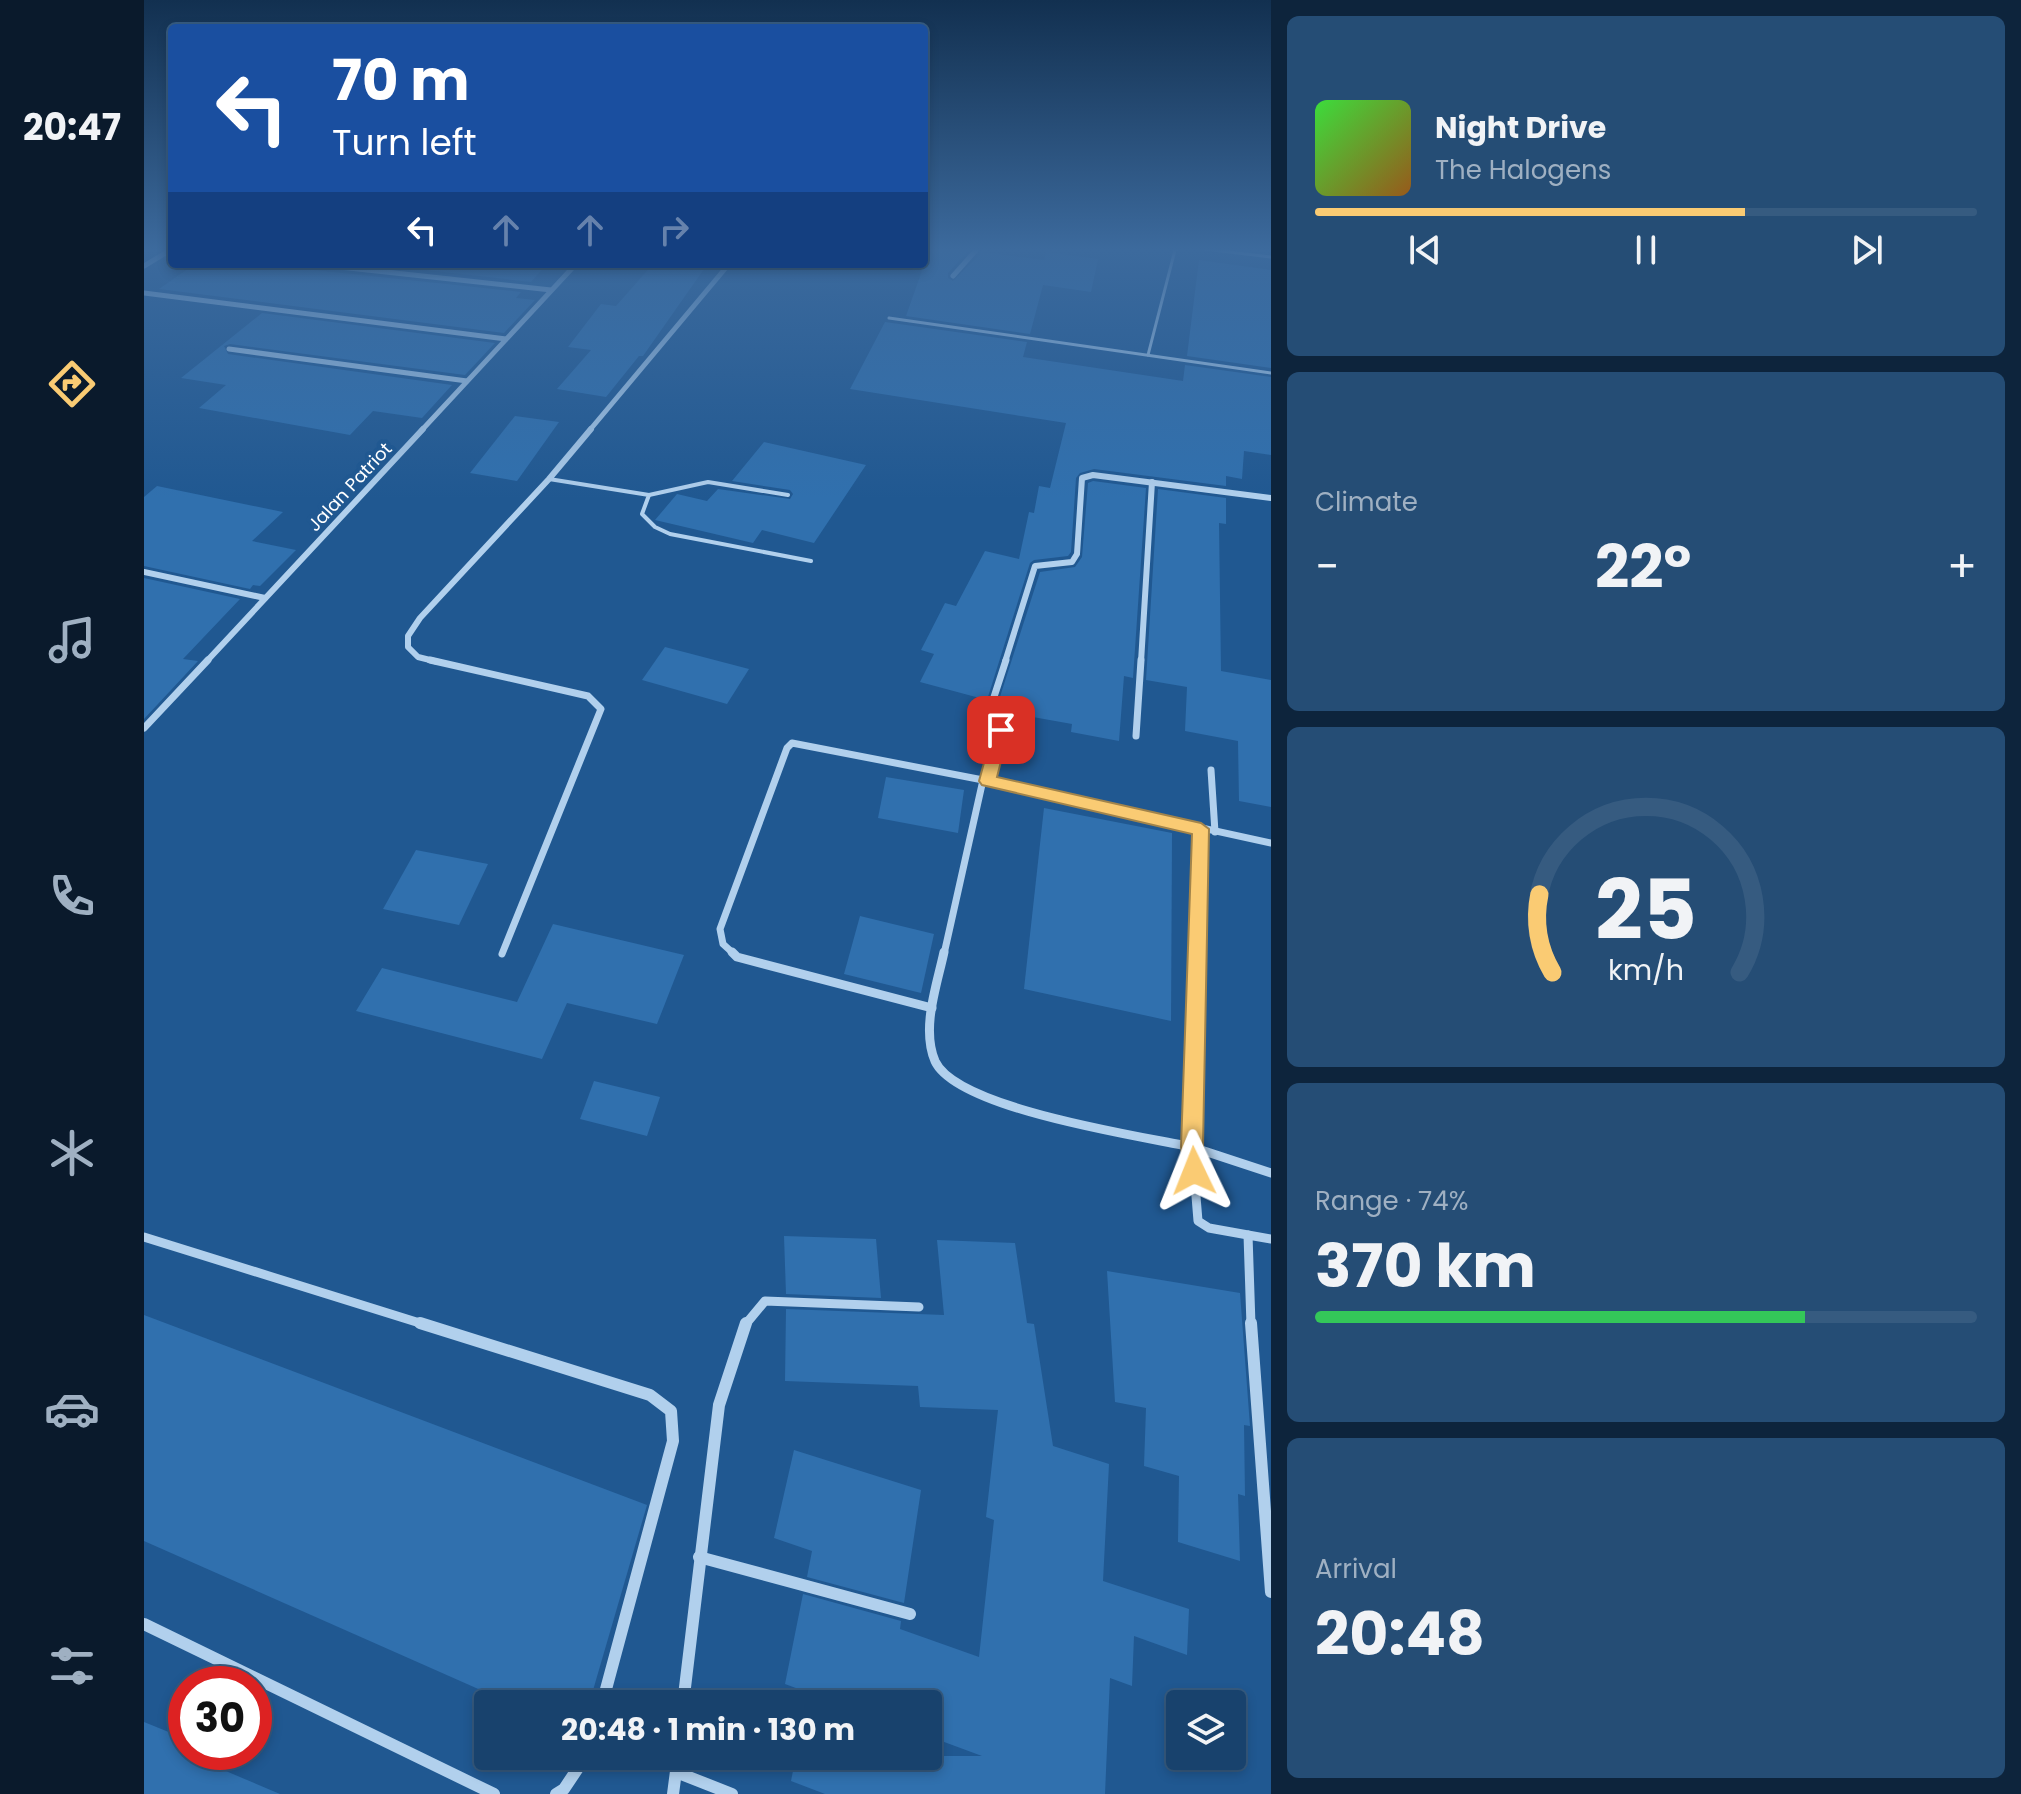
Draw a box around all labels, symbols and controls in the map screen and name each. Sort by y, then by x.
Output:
text: 70 m [332,41,470,120]
icon: left [200,56,304,160]
text: 20:47 [23,102,121,153]
text: Night Drive [1435,106,1606,149]
text: Turn left [332,117,477,168]
text: The Halogens [1435,152,1611,188]
icon: left [400,208,444,252]
icon: ahead [484,208,528,252]
icon: ahead [568,208,612,252]
icon: right [652,208,696,252]
icon: previous [1403,228,1447,272]
icon: pause [1624,228,1668,272]
icon: next [1845,228,1889,272]
icon: directions [44,356,100,412]
street label: Jalan Patriot [302,437,397,537]
text: Climate [1315,484,1418,520]
text: 22° [1595,525,1691,609]
text: − [1315,536,1339,597]
text: + [1947,536,1977,597]
icon: music [44,612,100,668]
pin [967,696,1035,764]
icon: arrive [979,708,1023,752]
text: 25 [1595,852,1697,968]
icon: phone [44,868,100,924]
text: km/h [1608,950,1684,990]
icon: climate [44,1125,100,1181]
position arrow [1152,1129,1236,1213]
text: Range · 74% [1315,1183,1468,1219]
text: 370 km [1315,1224,1536,1308]
icon: car [44,1381,100,1437]
text: Arrival [1315,1551,1397,1587]
text: 20:48 [1315,1592,1485,1676]
icon: filters [44,1638,100,1694]
speed limit sign: 30 [168,1666,272,1770]
map controls [1166,1690,1246,1770]
button: layers [1166,1690,1246,1770]
text: 20:48 · 1 min · 130 m [561,1708,855,1751]

